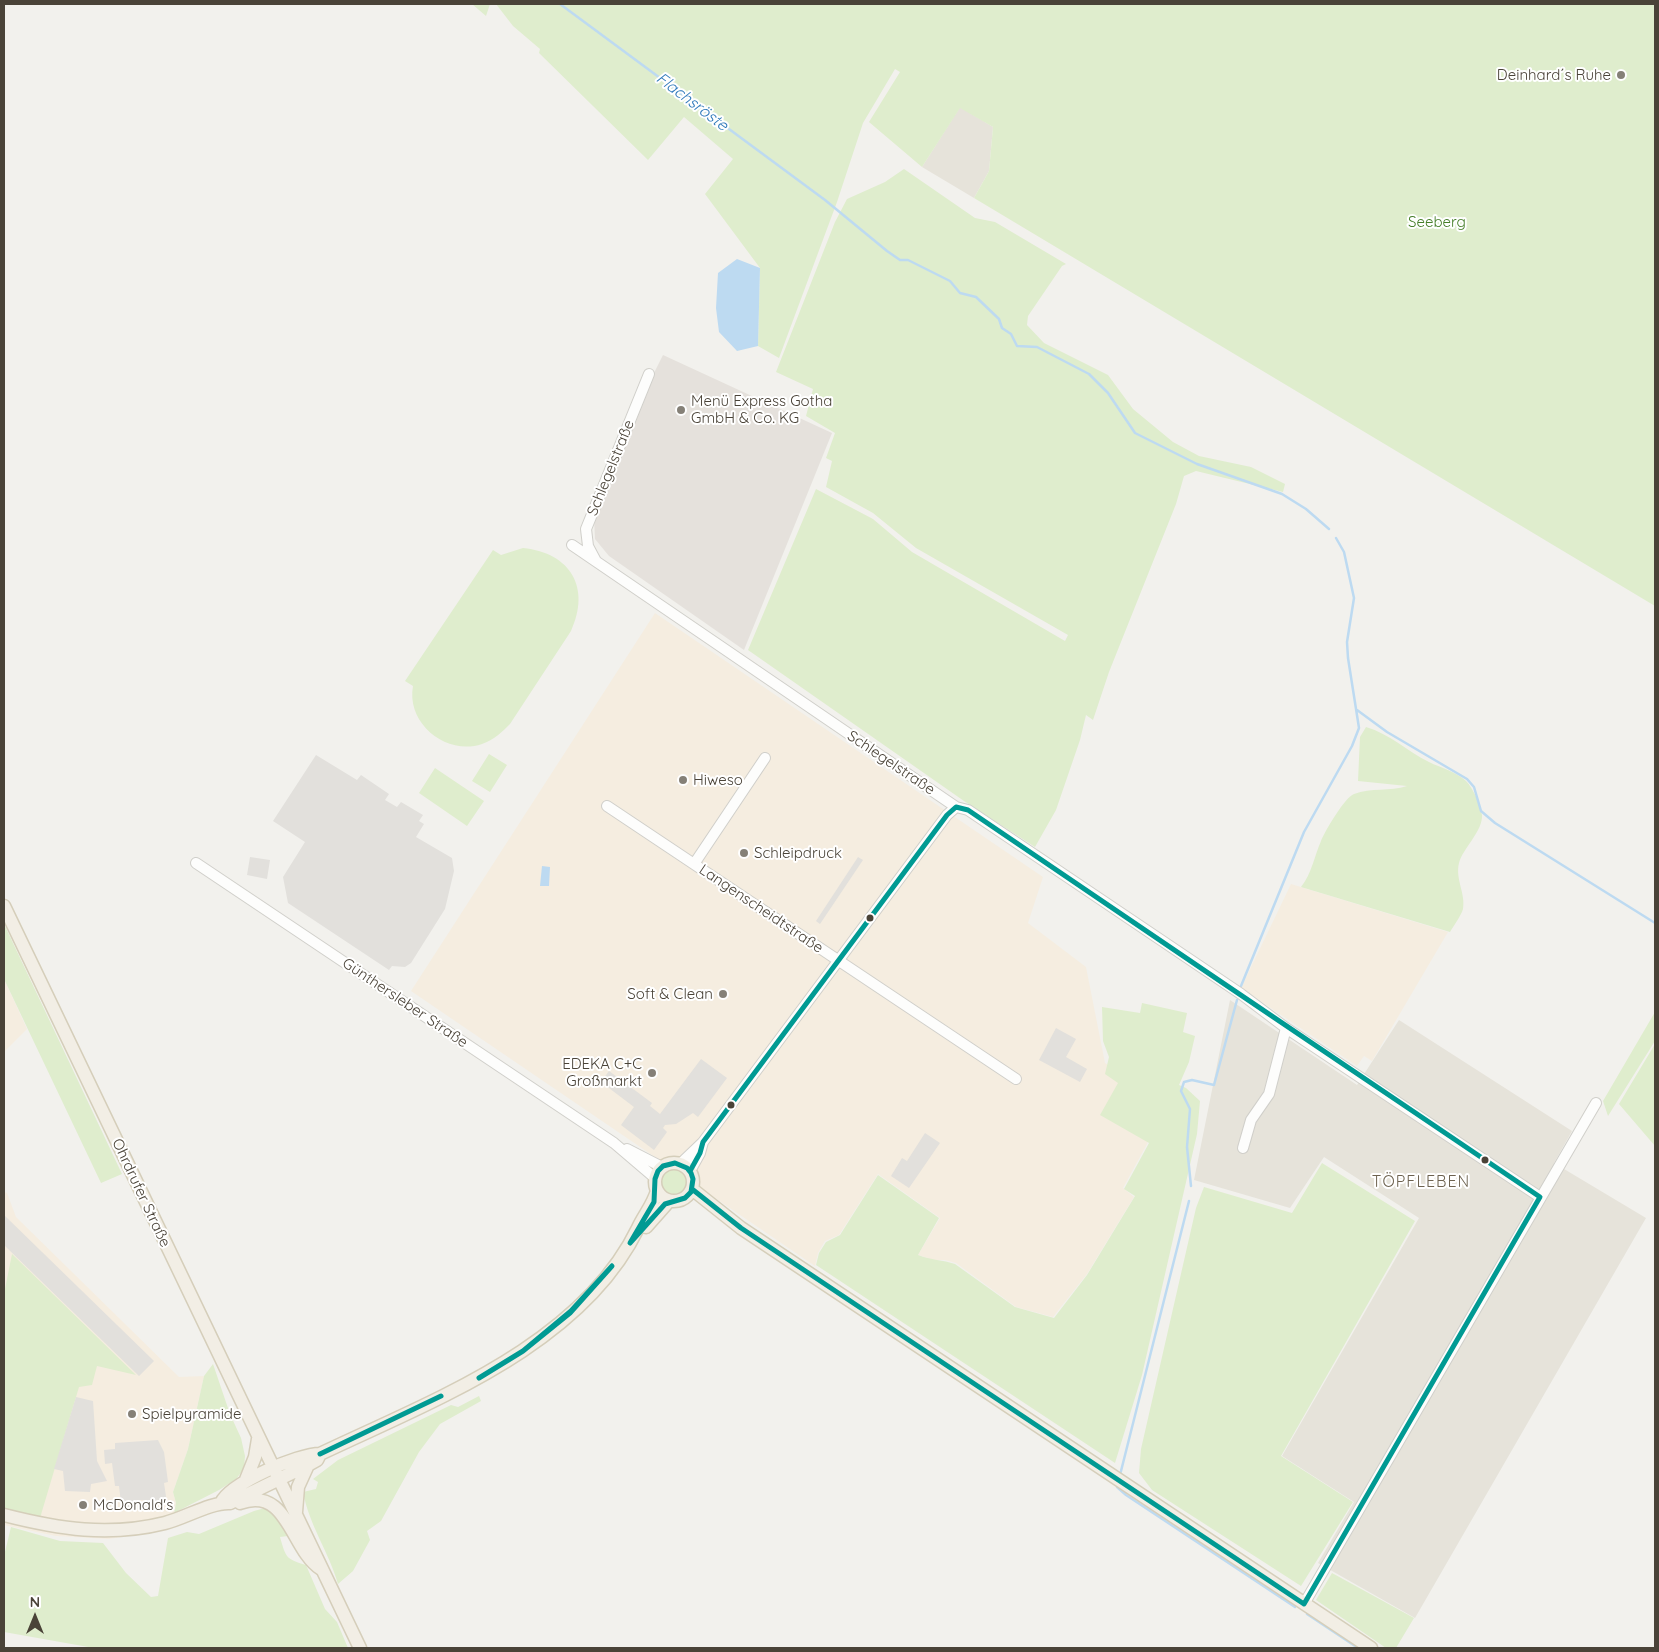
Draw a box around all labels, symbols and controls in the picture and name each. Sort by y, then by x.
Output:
place label: Deinhard´s Ruhe [1497,66,1611,84]
water label: Flachsröste [652,69,732,135]
marker: Deinhard´s Ruhe [1615,69,1627,81]
park label: Seeberg [1408,213,1466,231]
place label: Menü Express Gotha GmbH & Co. KG [691,392,832,427]
marker: Menü Express Gotha GmbH & Co. KG [675,404,687,416]
street label: Schlegelstraße [584,417,638,519]
street label: Schlegelstraße [844,727,938,799]
place label: Hiweso [693,771,743,789]
marker: Hiweso [677,774,689,786]
place label: Schleipdruck [754,844,842,862]
marker: Schleipdruck [738,847,750,859]
street label: Langenscheidtstraße [696,861,826,957]
unlabelled marker [865,913,875,923]
street label: Günthersleber Straße [339,954,471,1052]
place label: Soft & Clean [627,985,713,1003]
marker: Soft & Clean [717,988,729,1000]
place label: EDEKA C+C Großmarkt [562,1055,642,1090]
marker: EDEKA C+C Großmarkt [646,1067,658,1079]
unlabelled marker [726,1100,736,1110]
street label: Ohrdrufer Straße [108,1136,174,1250]
unlabelled marker [1480,1155,1490,1165]
district label: TÖPFLEBEN [1371,1172,1471,1192]
place label: Spielpyramide [142,1405,241,1423]
marker: Spielpyramide [126,1408,138,1420]
place label: McDonald's [93,1496,173,1514]
marker: McDonald's [77,1499,89,1511]
north arrow [10,1592,60,1642]
text: N [30,1593,40,1611]

